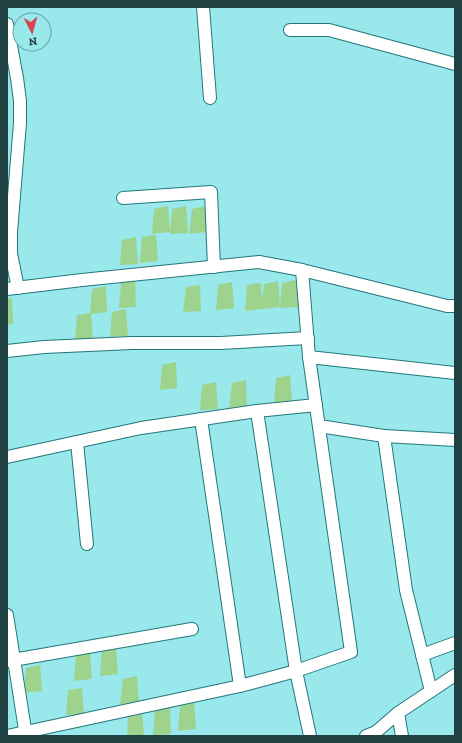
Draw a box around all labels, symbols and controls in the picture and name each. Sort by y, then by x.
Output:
north arrow [12,12,52,52]
text: N [28,35,38,48]

